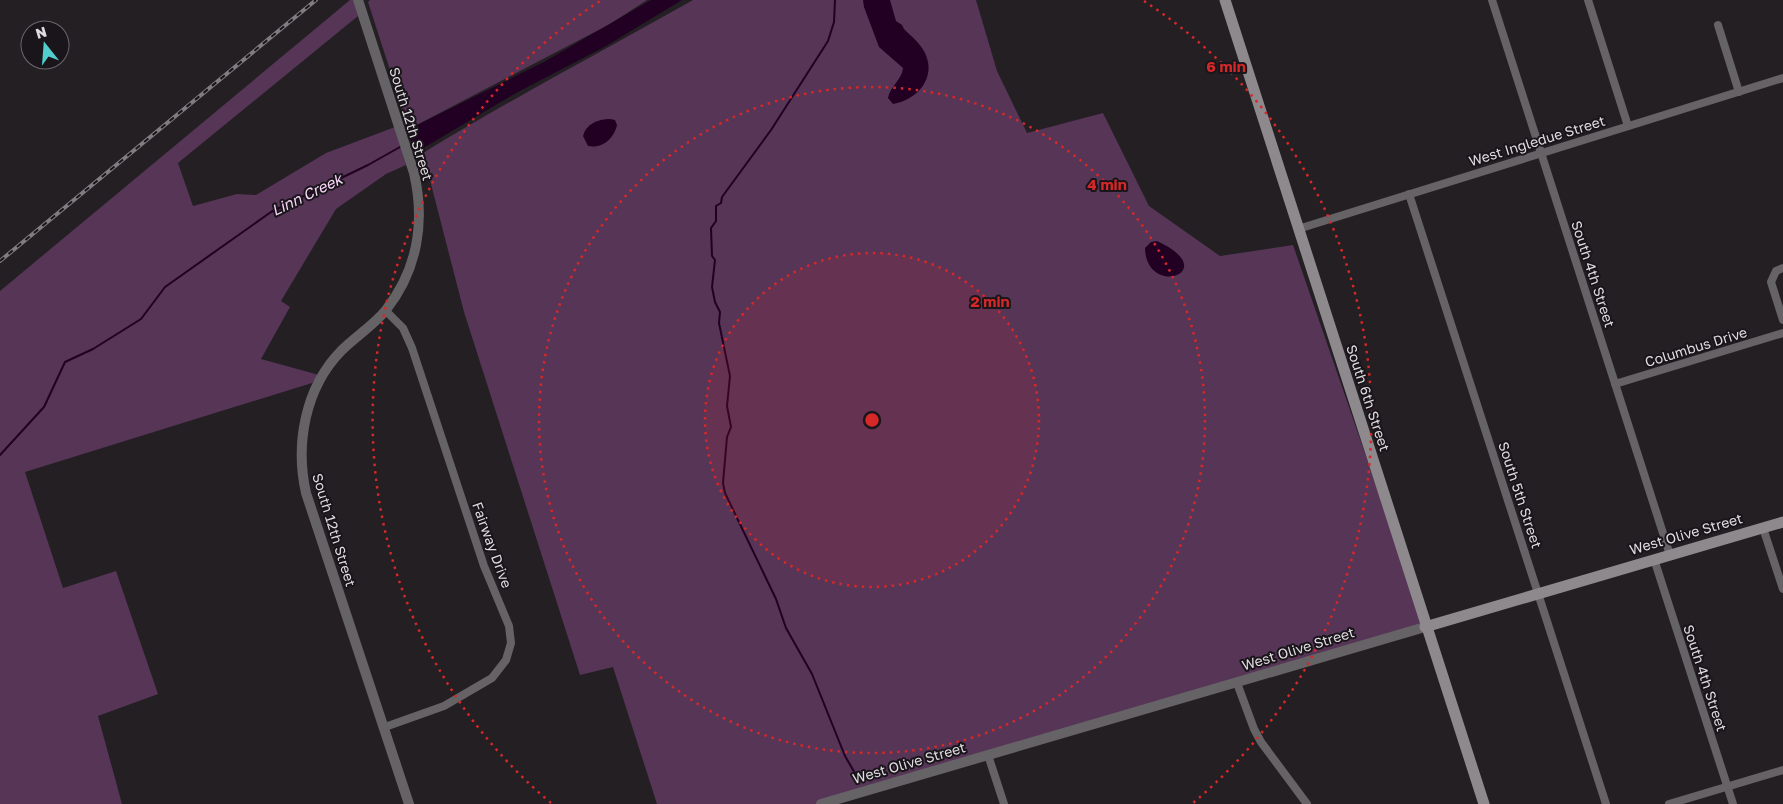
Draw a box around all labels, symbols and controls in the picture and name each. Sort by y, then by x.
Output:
north arrow [20,20,70,70]
text: N [33,22,49,42]
text: 6 min [1206,57,1246,75]
street label: South 12th Street [386,65,437,183]
street label: West Ingledue Street [1467,112,1607,169]
water label: Linn Creek [268,169,346,219]
text: 4 min [1087,175,1127,193]
street label: South 4th Street [1568,218,1619,329]
text: 2 min [970,292,1010,310]
street label: Columbus Drive [1643,323,1749,370]
street label: South 6th Street [1343,342,1394,453]
centre of rings [863,411,881,429]
street label: South 5th Street [1495,440,1546,550]
street label: South 12th Street [309,471,360,589]
street label: Fairway Drive [469,500,516,590]
street label: West Olive Street [1627,509,1744,558]
street label: South 4th Street [1680,622,1731,733]
street label: West Olive Street [1240,623,1356,674]
street label: West Olive Street [850,738,967,787]

